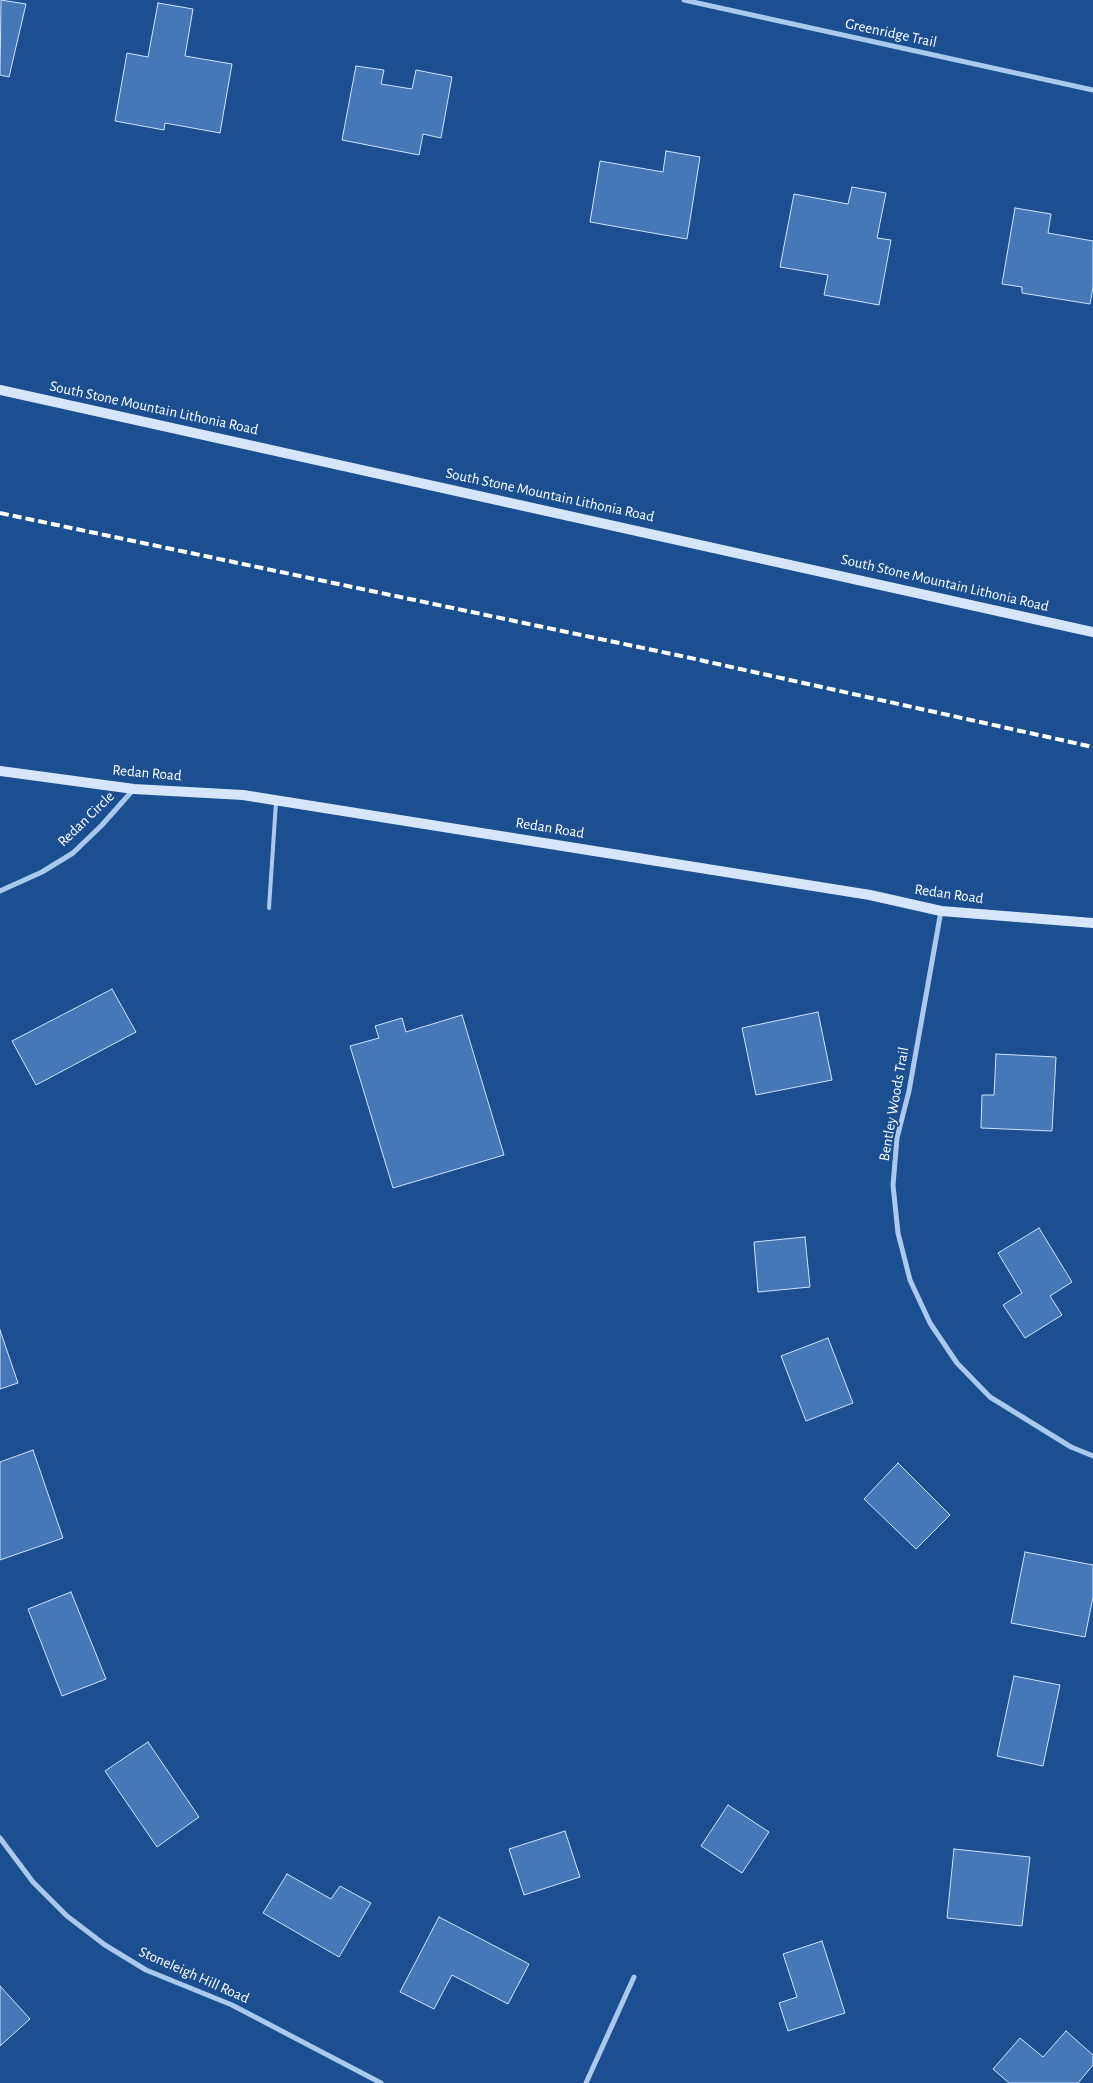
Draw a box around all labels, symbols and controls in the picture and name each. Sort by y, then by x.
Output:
street label: Greenridge Trail [844,15,938,51]
street label: South Stone Mountain Lithonia Road [48,377,260,439]
street label: South Stone Mountain Lithonia Road [444,464,656,526]
street label: South Stone Mountain Lithonia Road [839,550,1051,616]
street label: Redan Road [112,761,182,785]
street label: Redan Circle [54,787,118,851]
street label: Redan Road [514,814,586,842]
street label: Redan Road [913,880,985,908]
street label: Bentley Woods Trail [875,1046,913,1162]
street label: Stoneleigh Hill Road [136,1943,252,2007]

